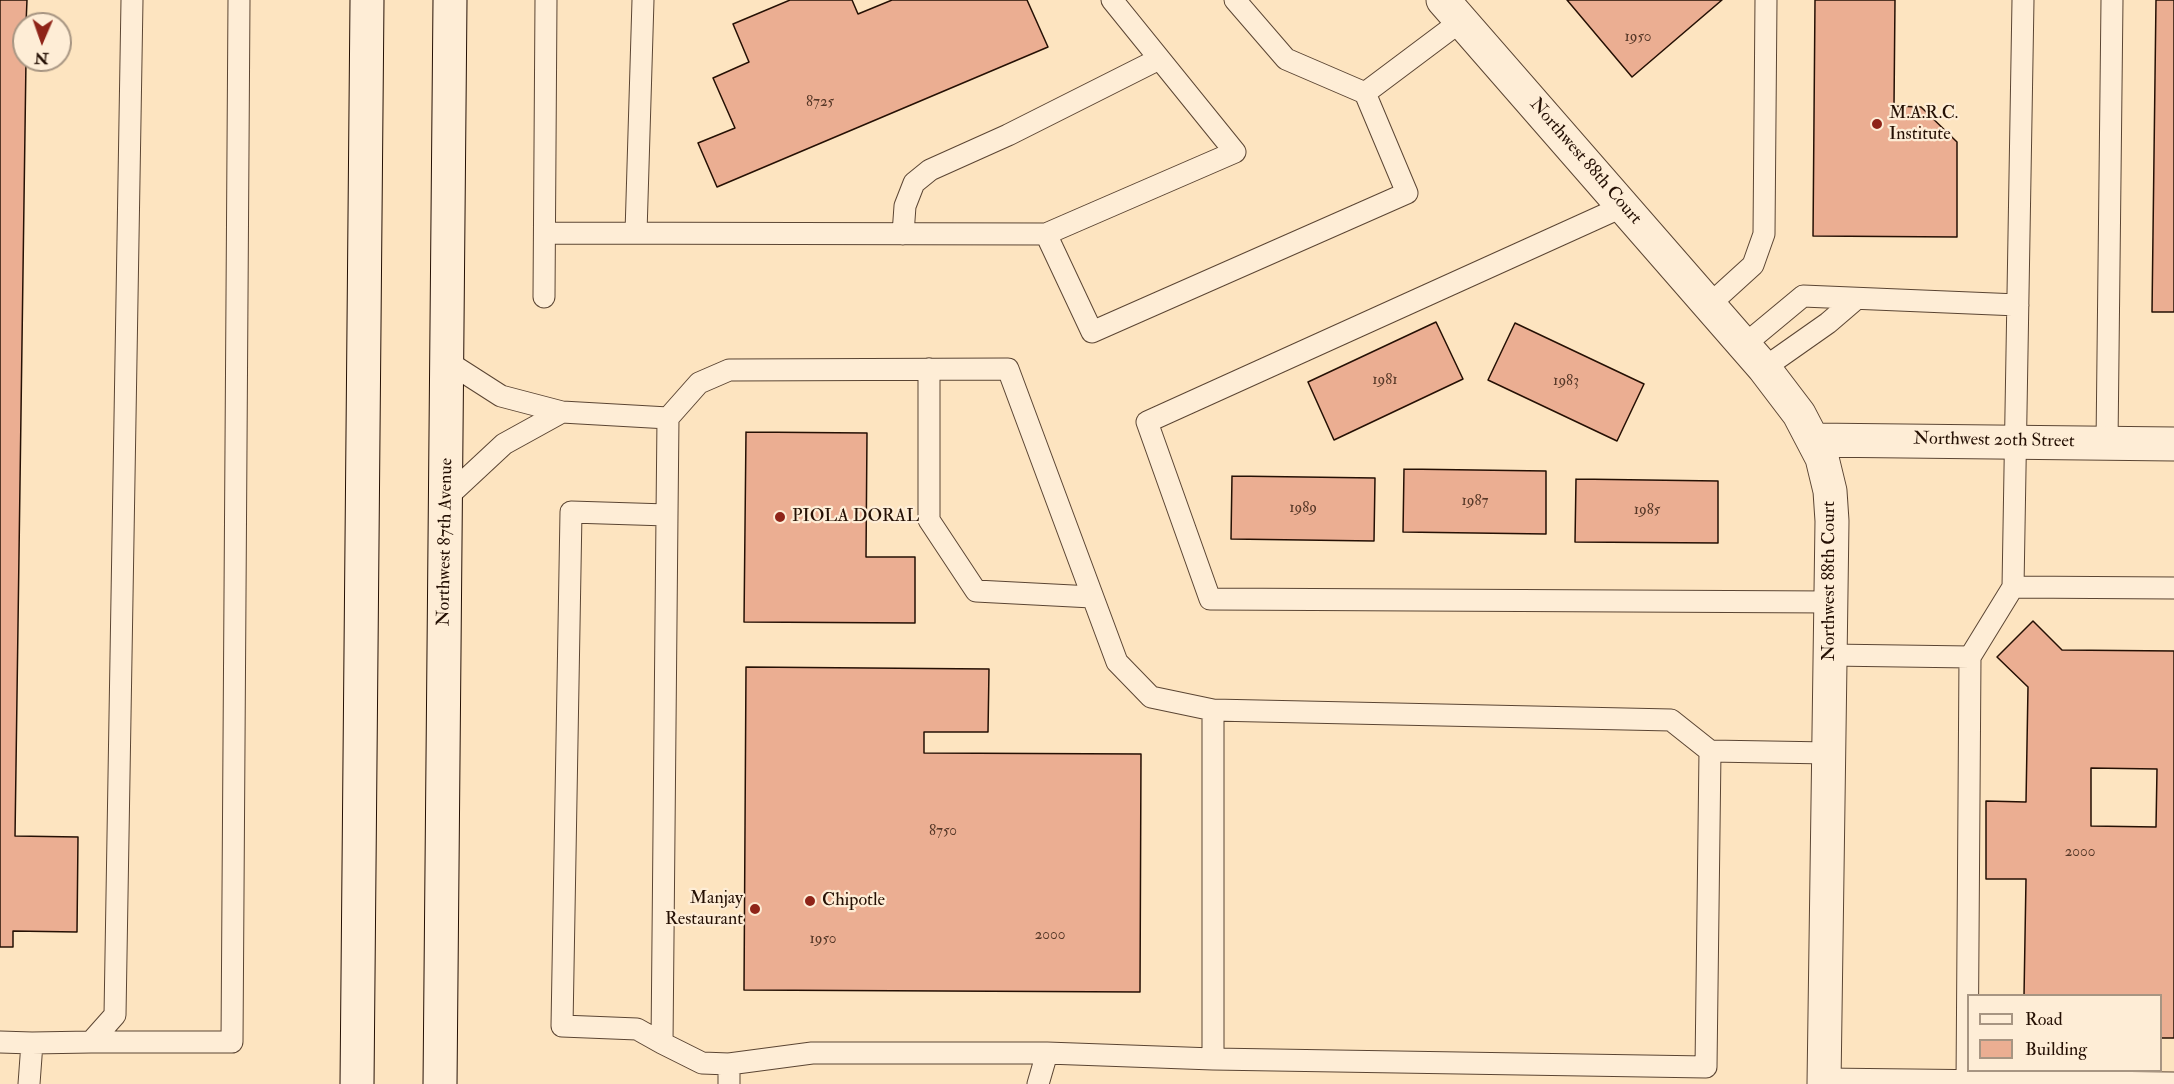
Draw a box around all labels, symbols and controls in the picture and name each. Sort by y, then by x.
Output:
north arrow [12,12,72,72]
house number: 1950 [1624,29,1652,47]
text: N [34,48,49,68]
house number: 8725 [806,94,834,112]
street label: Northwest 88th Court [1524,95,1646,229]
place label: M.A.R.C. Institute [1889,103,1958,146]
marker: M.A.R.C. Institute [1870,117,1884,131]
house number: 1981 [1372,372,1398,390]
house number: 1983 [1553,373,1579,391]
street label: Northwest 20th Street [1913,429,2075,453]
street label: Northwest 87th Avenue [434,458,458,626]
house number: 1987 [1462,493,1488,511]
house number: 1989 [1289,500,1317,518]
street label: Northwest 88th Court [1819,501,1841,661]
house number: 1985 [1634,502,1660,520]
place label: PIOLA DORAL [792,506,919,528]
marker: PIOLA DORAL [773,510,787,524]
house number: 8750 [929,823,957,841]
house number: 2000 [2065,844,2095,862]
place label: Manjay Restaurant [665,888,743,930]
place label: Chipotle [822,890,885,912]
marker: Chipotle [803,894,817,908]
marker: Manjay Restaurant [748,902,762,916]
house number: 2000 [1035,927,1065,945]
house number: 1950 [809,931,837,949]
legend [1967,994,2162,1072]
text: Road [2025,1008,2063,1031]
text: Building [2025,1038,2087,1061]

